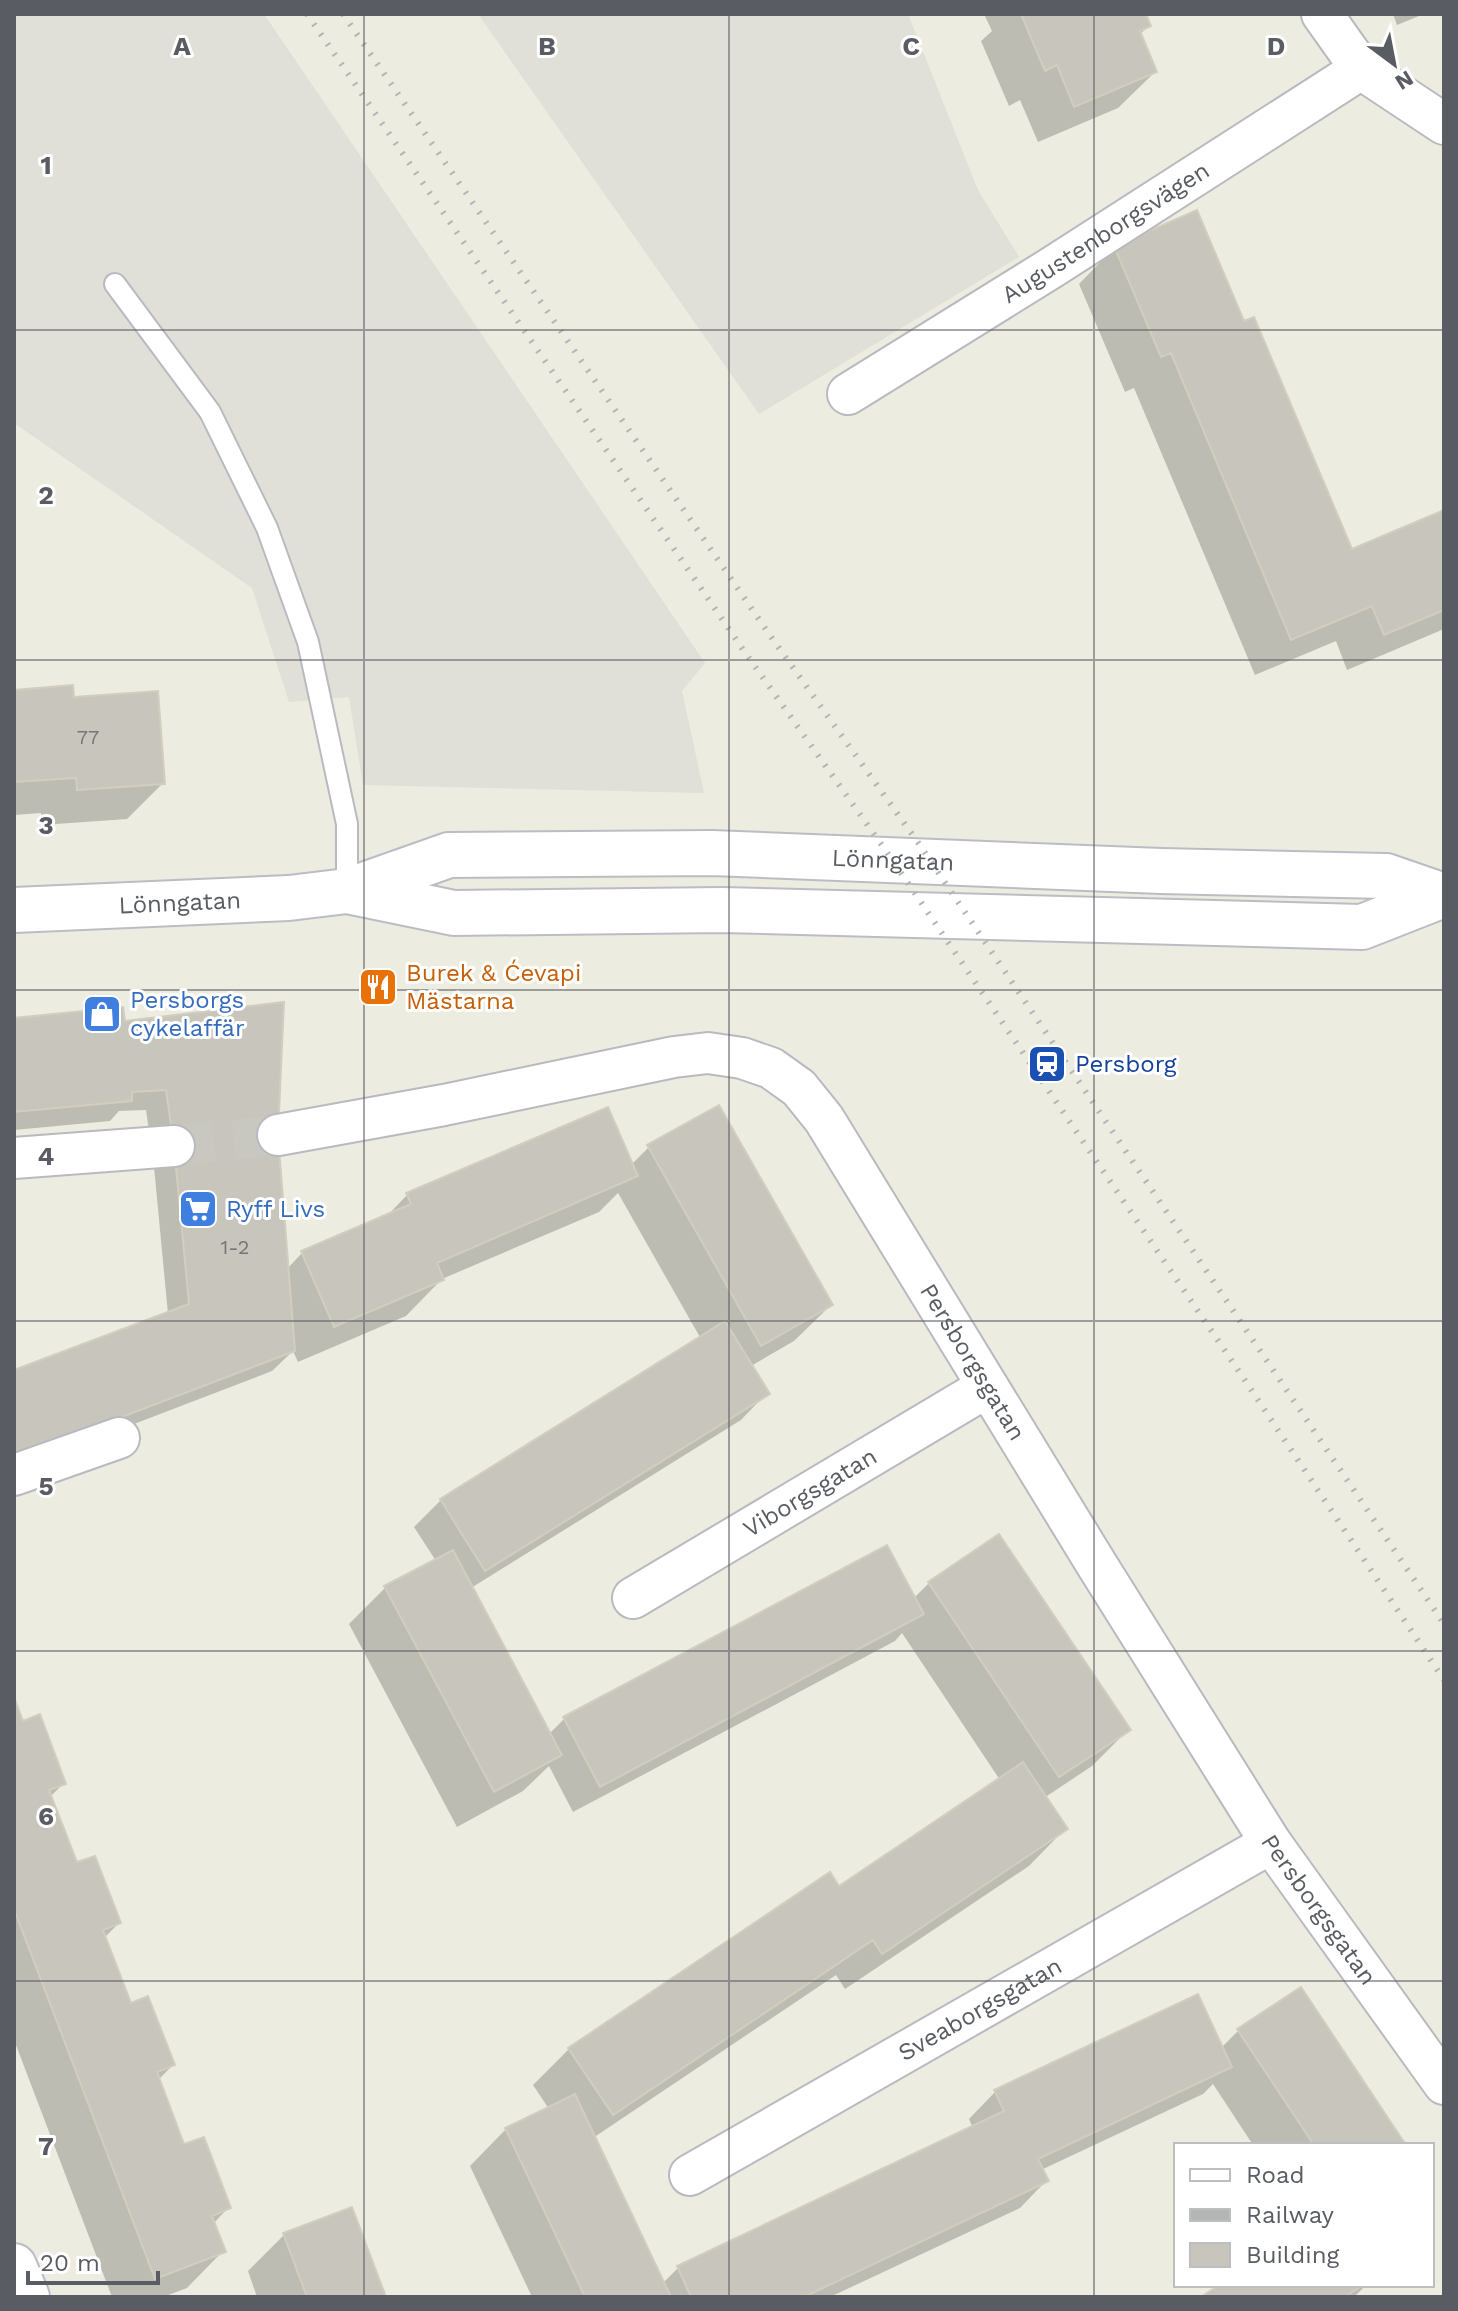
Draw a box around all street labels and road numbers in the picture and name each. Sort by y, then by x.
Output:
street label: Augustenborgsvägen [997,156,1215,309]
street label: Lönngatan [831,844,955,877]
street label: Lönngatan [118,886,242,919]
street label: Persborgsgatan [914,1278,1031,1445]
street label: Viborgsgatan [738,1442,882,1543]
street label: Persborgsgatan [1255,1829,1382,1990]
street label: Sveaborgsgatan [893,1952,1067,2067]

